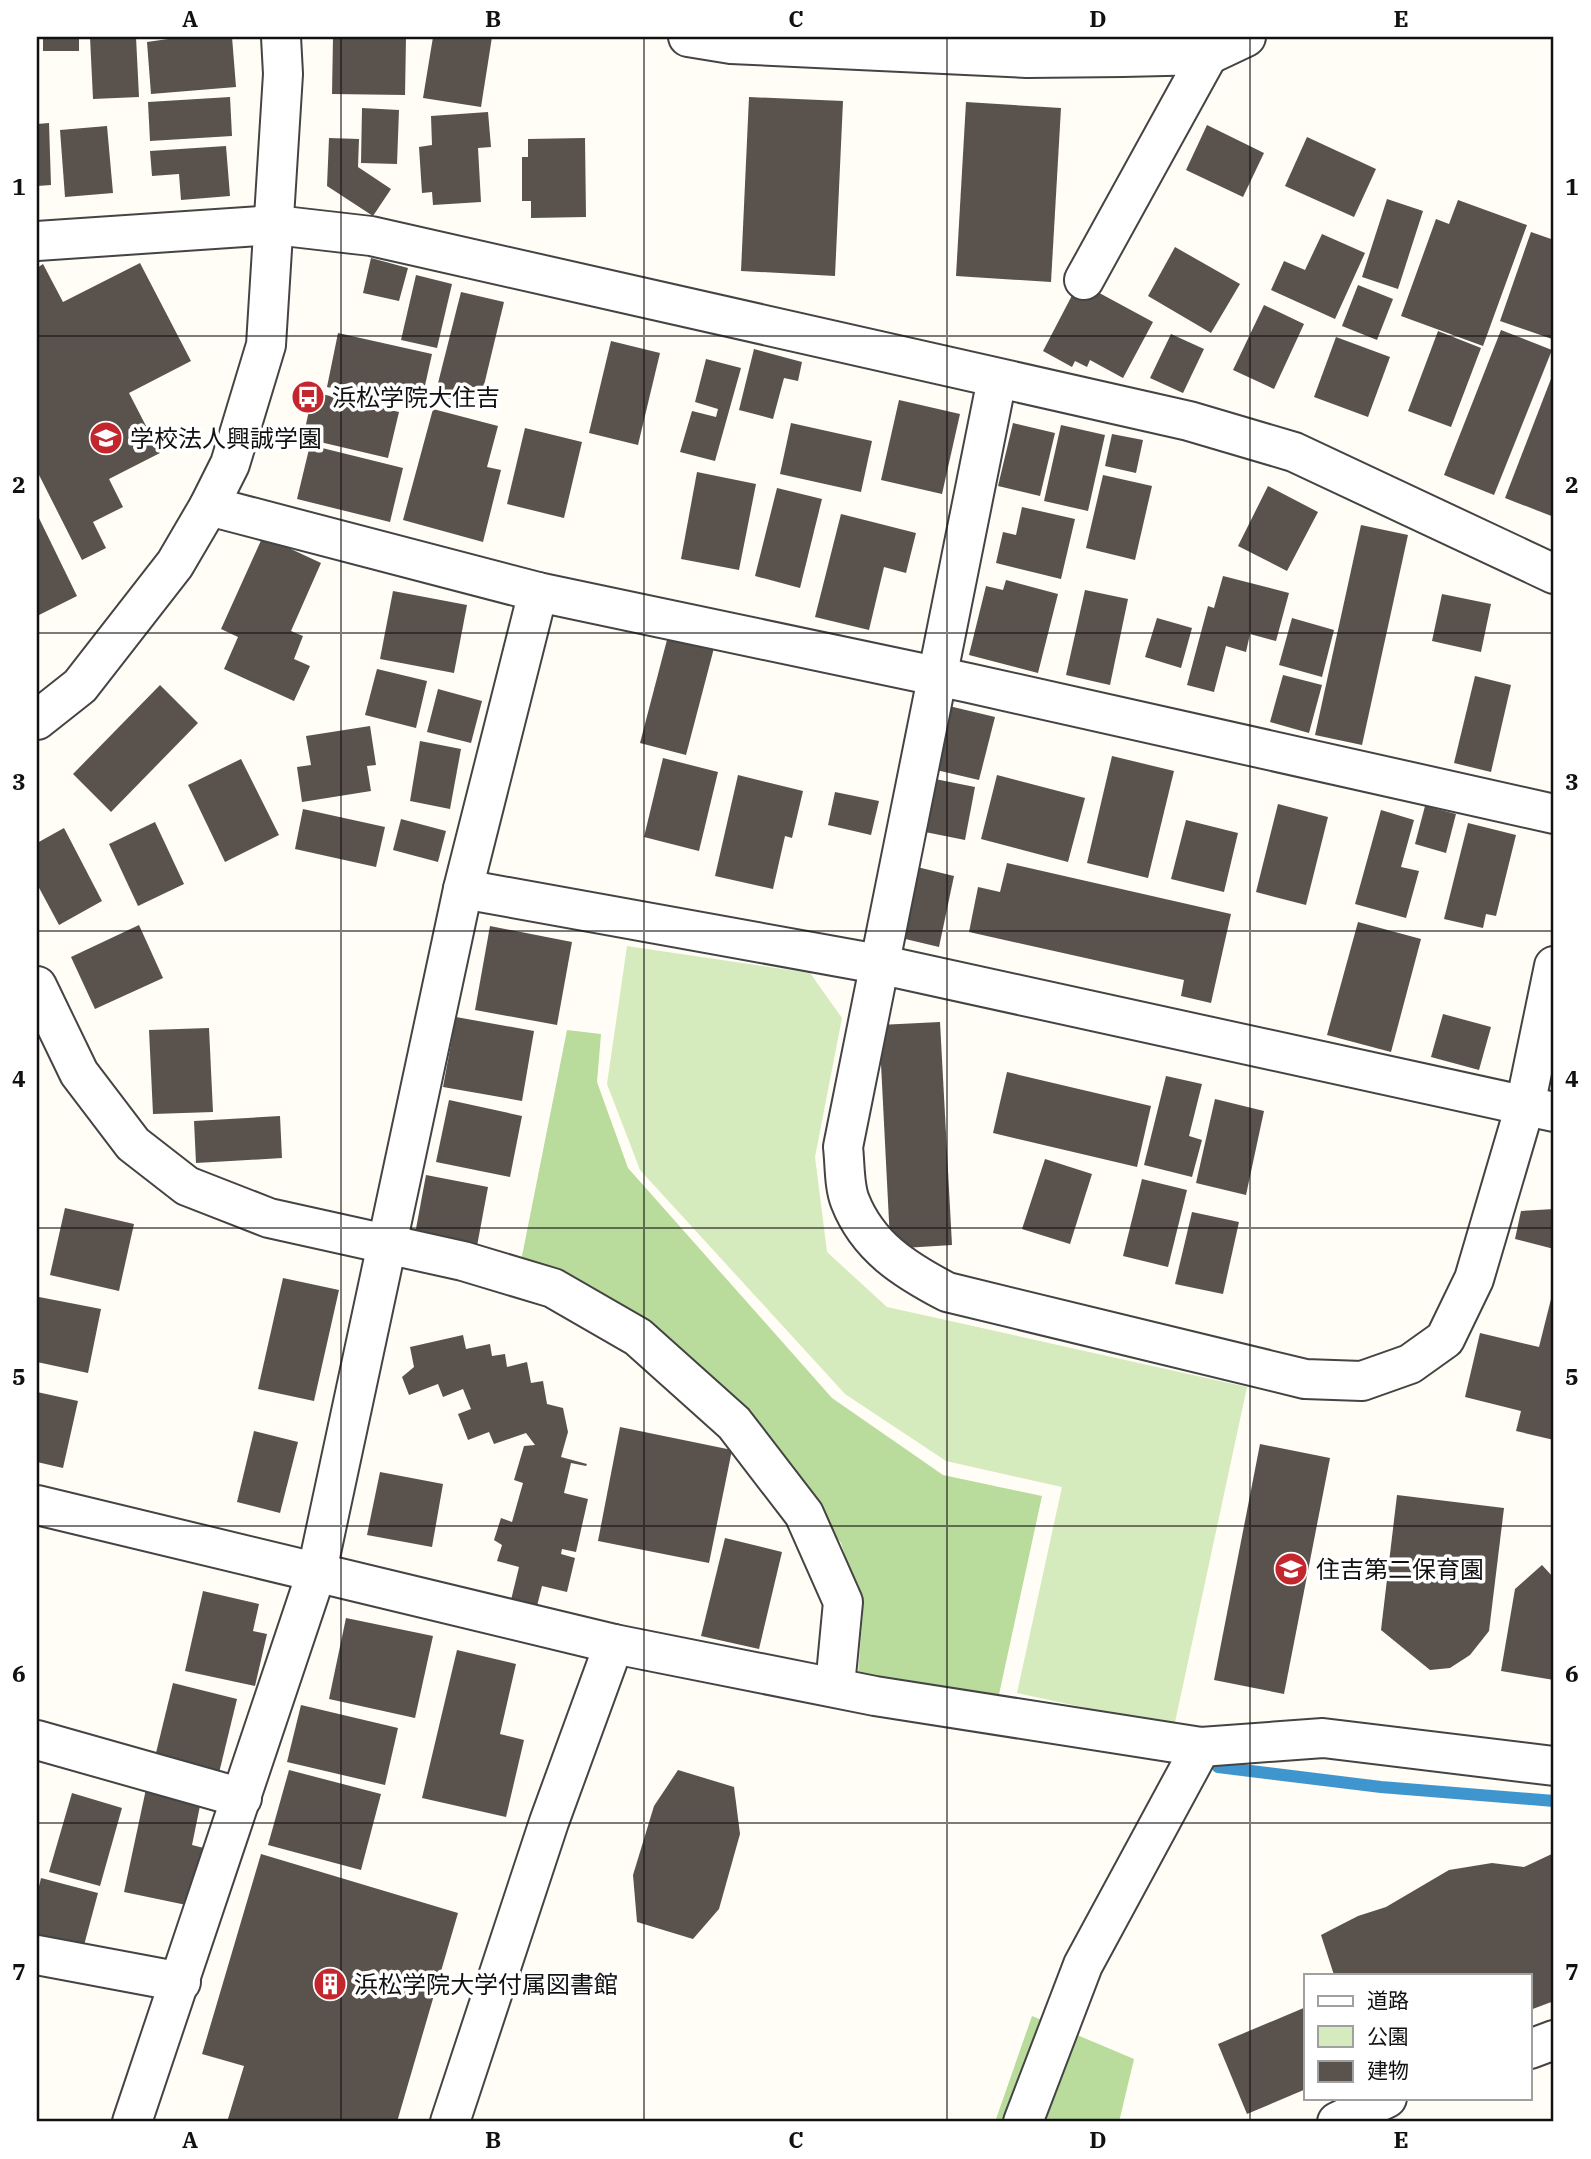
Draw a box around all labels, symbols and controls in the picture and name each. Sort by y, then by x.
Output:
text: A [182,3,198,33]
text: B [485,3,501,33]
text: C [788,3,804,33]
text: D [1089,3,1107,33]
text: E [1393,3,1409,33]
text: 1 [12,171,26,201]
text: 1 [1565,171,1579,201]
bus stop icon: 浜松学院大住吉 [289,378,327,416]
place label: 浜松学院大住吉 [332,381,500,413]
school or university icon: 学校法人興誠学園 [87,419,125,457]
place label: 学校法人興誠学園 [130,422,322,454]
text: 2 [12,469,26,499]
text: 2 [1565,469,1579,499]
text: 3 [12,766,26,796]
text: 3 [1565,766,1579,796]
text: 4 [12,1063,26,1093]
text: 4 [1565,1063,1579,1093]
text: 5 [12,1361,26,1391]
text: 5 [1565,1361,1579,1391]
school or university icon: 住吉第二保育園 [1272,1550,1310,1588]
place label: 住吉第二保育園 [1316,1553,1484,1585]
text: 6 [12,1658,26,1688]
text: 6 [1565,1658,1579,1688]
text: 7 [12,1956,26,1986]
text: 7 [1565,1956,1579,1986]
building icon: 浜松学院大学付属図書館 [311,1965,349,2003]
place label: 浜松学院大学付属図書館 [354,1968,618,2000]
legend [1304,1974,1532,2100]
text: 道路 [1367,1986,1409,2014]
text: 公園 [1367,2022,1409,2050]
text: 建物 [1367,2056,1409,2084]
text: A [182,2124,198,2154]
text: B [485,2124,501,2154]
text: C [788,2124,804,2154]
text: D [1089,2124,1107,2154]
text: E [1393,2124,1409,2154]

